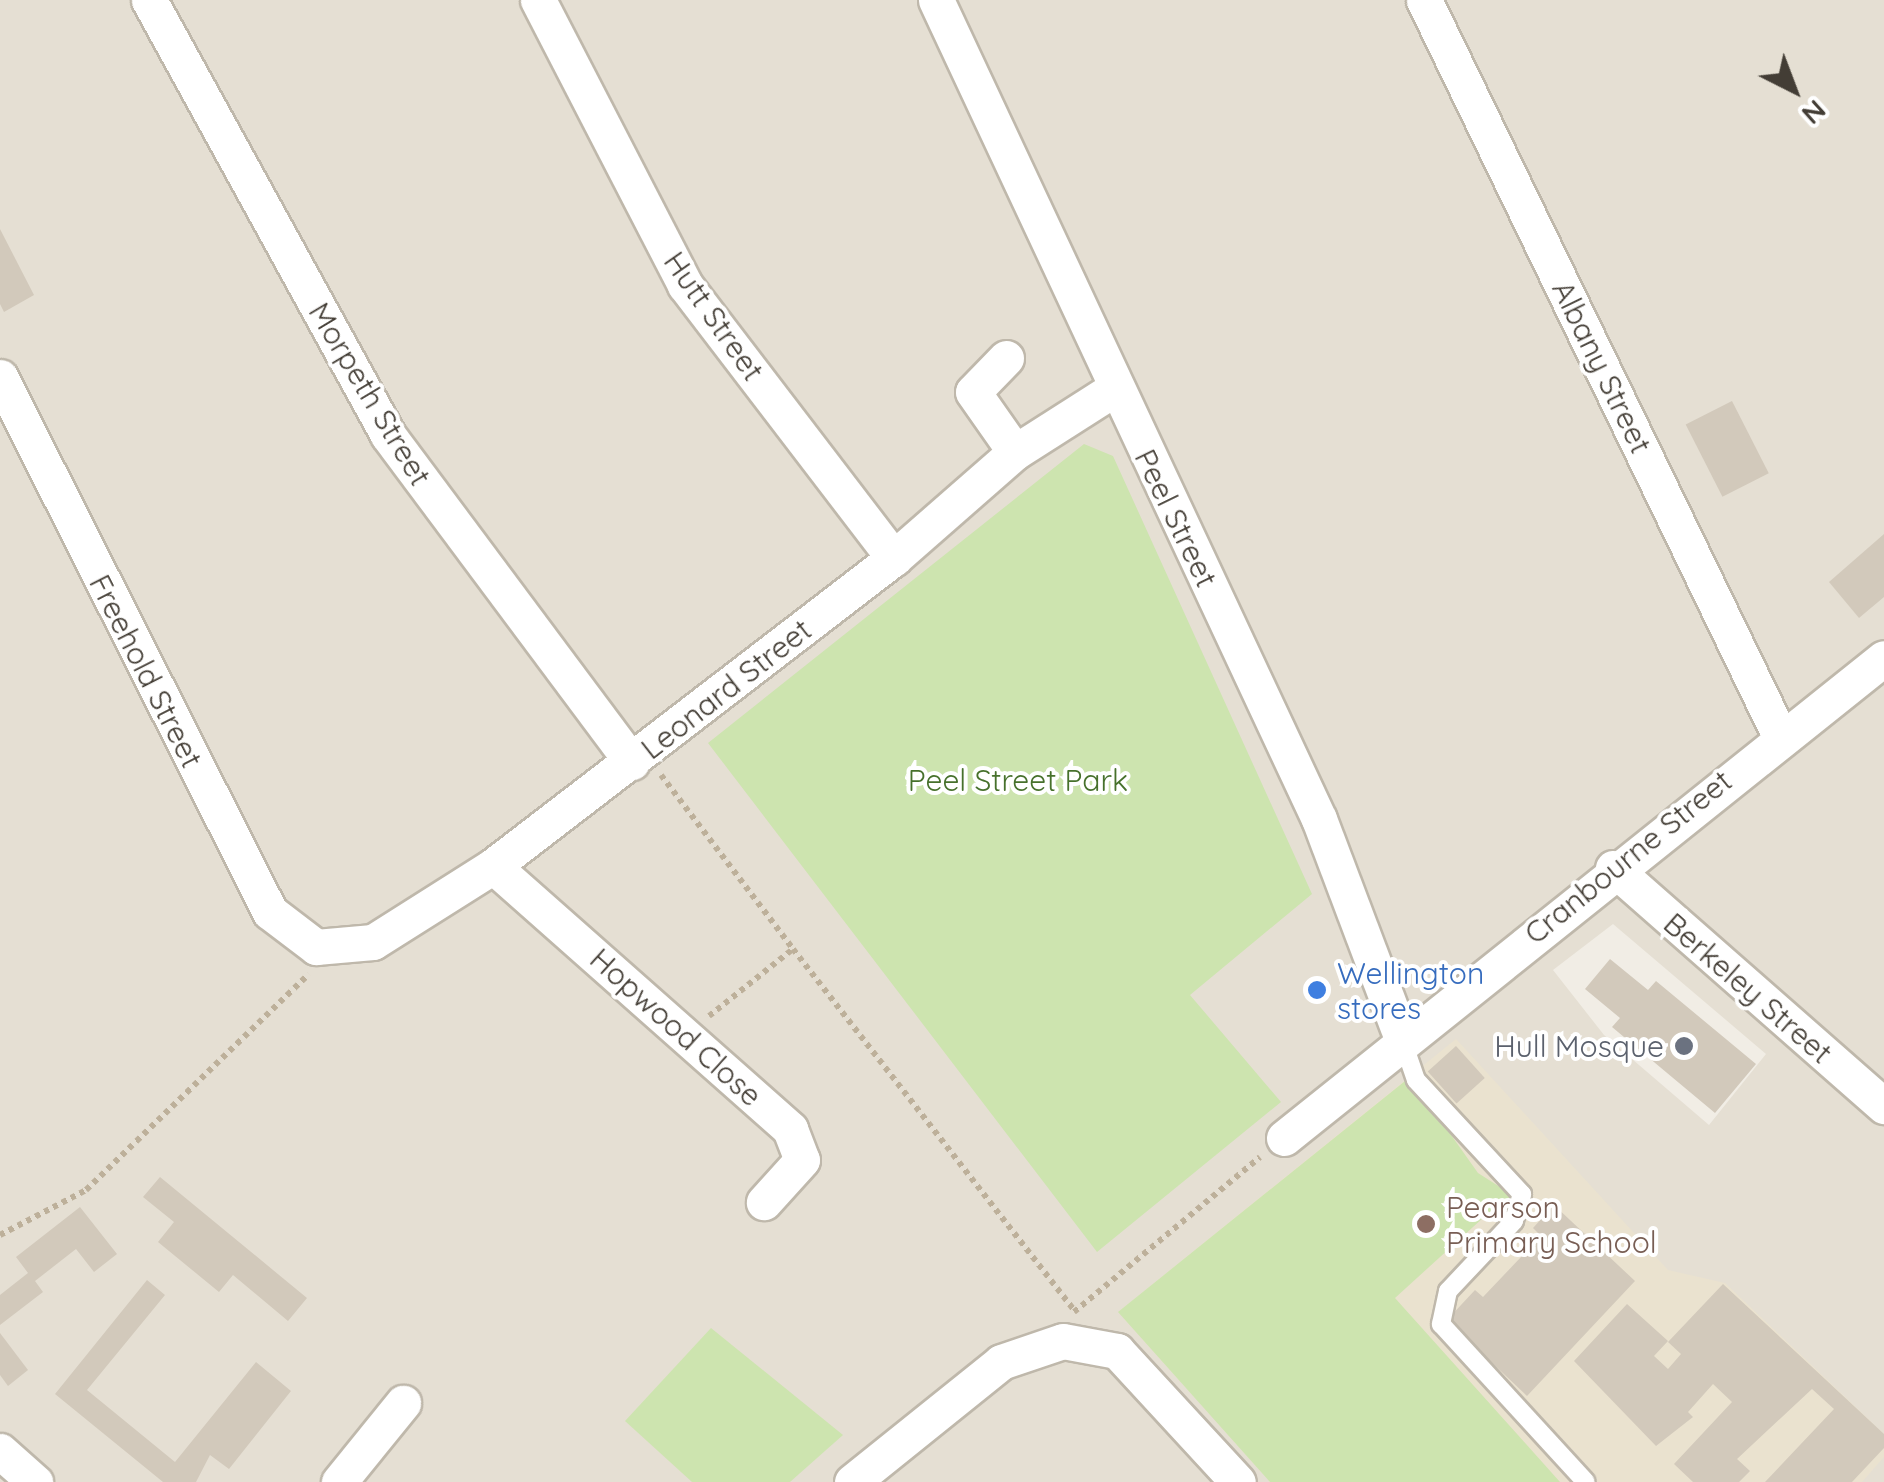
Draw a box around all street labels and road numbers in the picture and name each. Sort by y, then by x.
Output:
street label: Hutt Street [656,245,772,387]
street label: Albany Street [1545,275,1659,459]
street label: Morpeth Street [301,296,439,492]
street label: Peel Street [1127,443,1225,593]
street label: Freehold Street [82,569,210,773]
street label: Leonard Street [634,611,818,767]
street label: Cranbourne Street [1517,763,1739,951]
street label: Berkeley Street [1657,905,1839,1071]
street label: Hopwood Close [583,941,769,1113]

